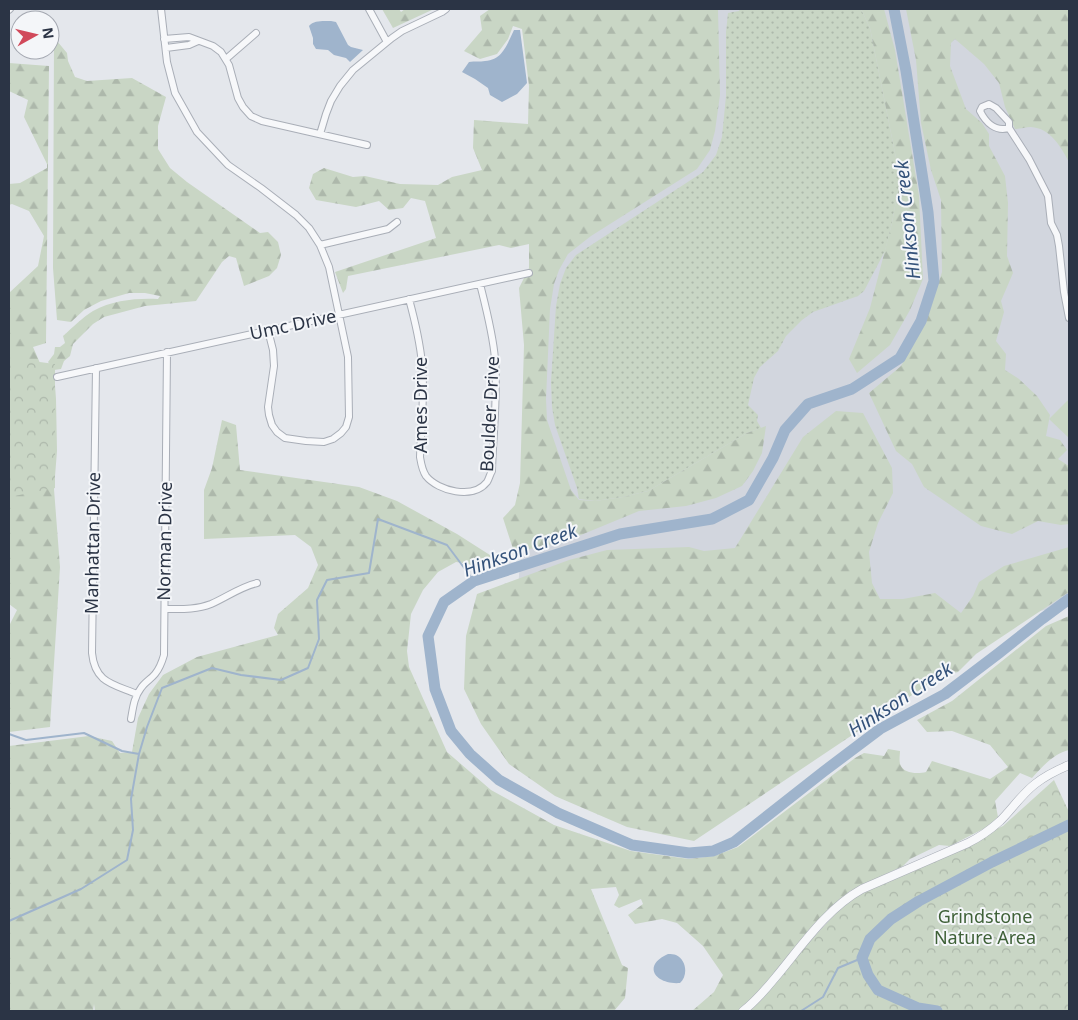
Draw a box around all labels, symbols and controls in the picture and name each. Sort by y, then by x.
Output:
north arrow [10,10,60,60]
text: N [38,26,59,40]
water label: Hinkson Creek [888,158,926,281]
street label: Umc Drive [247,303,338,345]
street label: Boulder Drive [474,355,504,473]
street label: Ames Drive [408,357,432,453]
street label: Manhattan Drive [79,472,105,614]
street label: Norman Drive [151,481,177,601]
water label: Hinkson Creek [459,517,581,583]
water label: Hinkson Creek [843,655,958,743]
park label: Grindstone Nature Area [934,904,1036,949]

